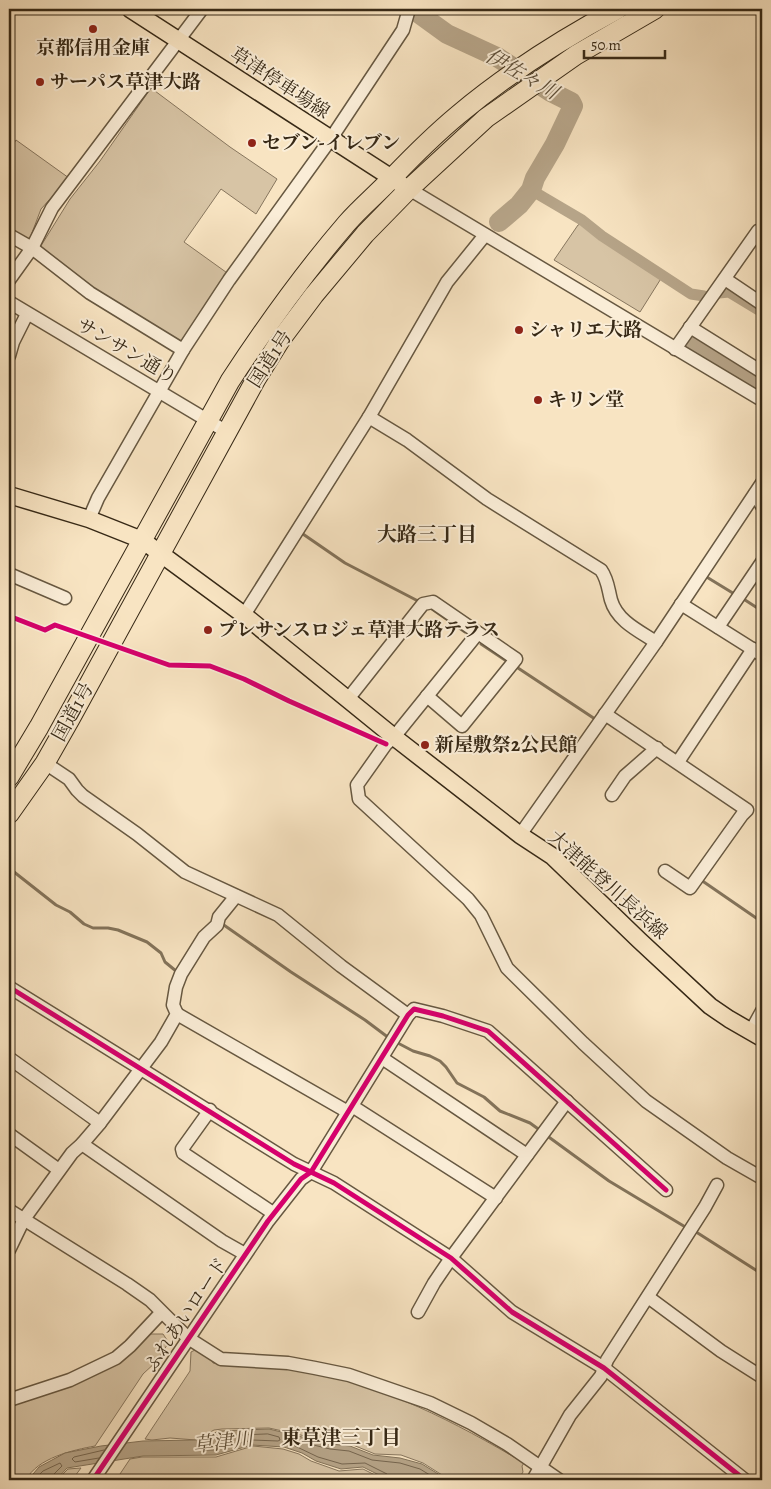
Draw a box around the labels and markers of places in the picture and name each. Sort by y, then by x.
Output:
marker: 京都信用金庫 [87,23,99,35]
place label: 京都信用金庫 [36,35,150,61]
place label: サーパス草津大路 [50,69,201,95]
marker: サーパス草津大路 [34,76,46,88]
place label: セブン-イレブン [262,130,400,156]
marker: セブン-イレブン [246,137,258,149]
place label: シャリエ大路 [529,317,642,343]
marker: シャリエ大路 [513,324,525,336]
place label: キリン堂 [548,387,624,413]
marker: キリン堂 [532,394,544,406]
place label: プレサンスロジェ草津大路テラス [218,617,500,643]
marker: プレサンスロジェ草津大路テラス [202,624,214,636]
place label: 新屋敷祭2公民館 [435,732,577,758]
marker: 新屋敷祭2公民館 [419,739,431,751]

